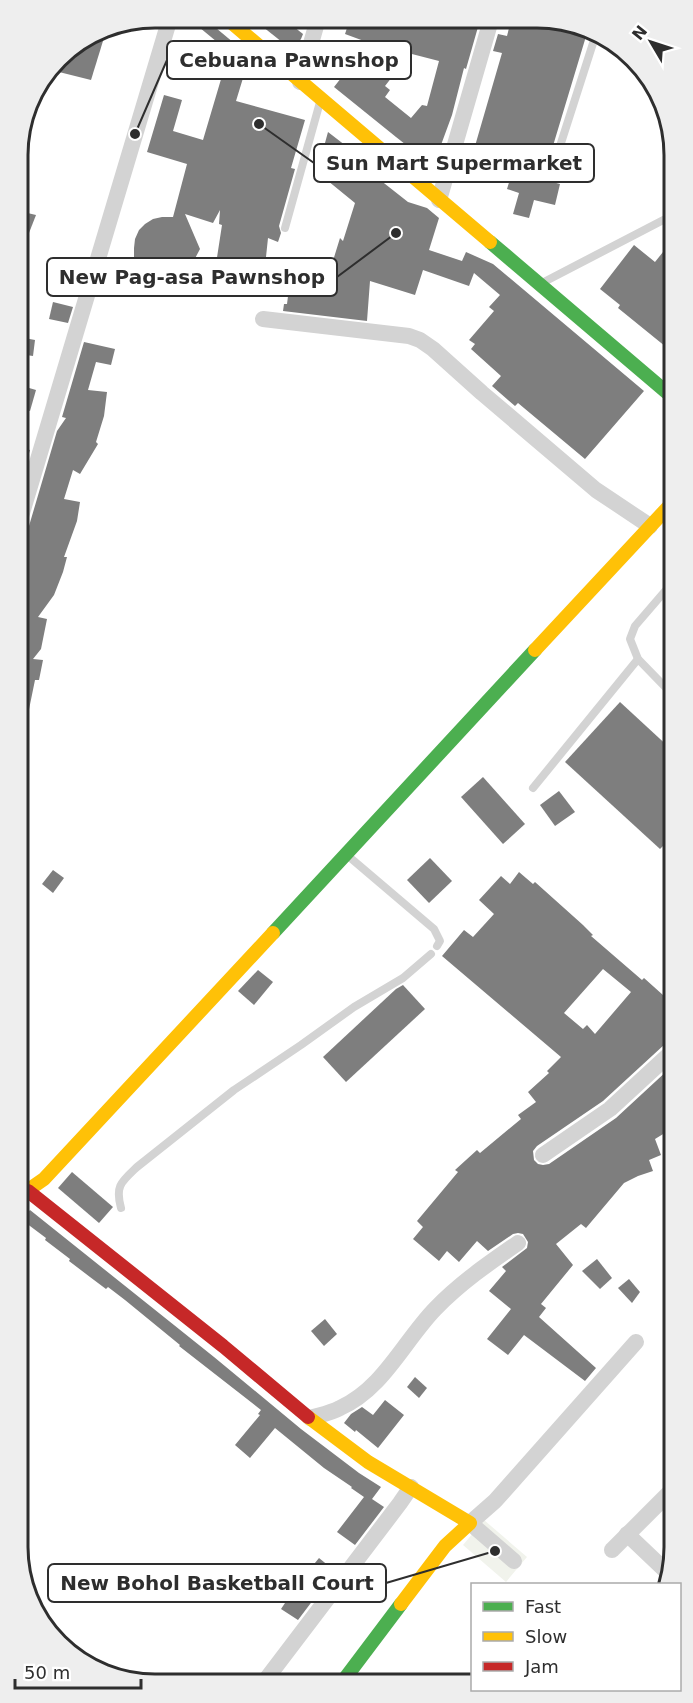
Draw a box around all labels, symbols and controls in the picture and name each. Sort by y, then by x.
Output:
north arrow [621,12,681,72]
text: N [628,22,651,44]
callout: Cebuana Pawnshop [167,41,411,79]
text: Cebuana Pawnshop [179,48,399,72]
callout: Sun Mart Supermarket [314,144,594,182]
text: Sun Mart Supermarket [326,151,582,175]
callout: New Pag-asa Pawnshop [47,258,337,296]
text: New Pag-asa Pawnshop [59,265,325,289]
callout: New Bohol Basketball Court [48,1564,386,1602]
text: New Bohol Basketball Court [60,1571,374,1595]
legend [471,1583,681,1691]
text: Fast [525,1596,561,1617]
text: Slow [525,1626,567,1647]
scale bar [15,1652,141,1690]
text: Jam [524,1656,559,1677]
text: 50 m [24,1662,70,1683]

